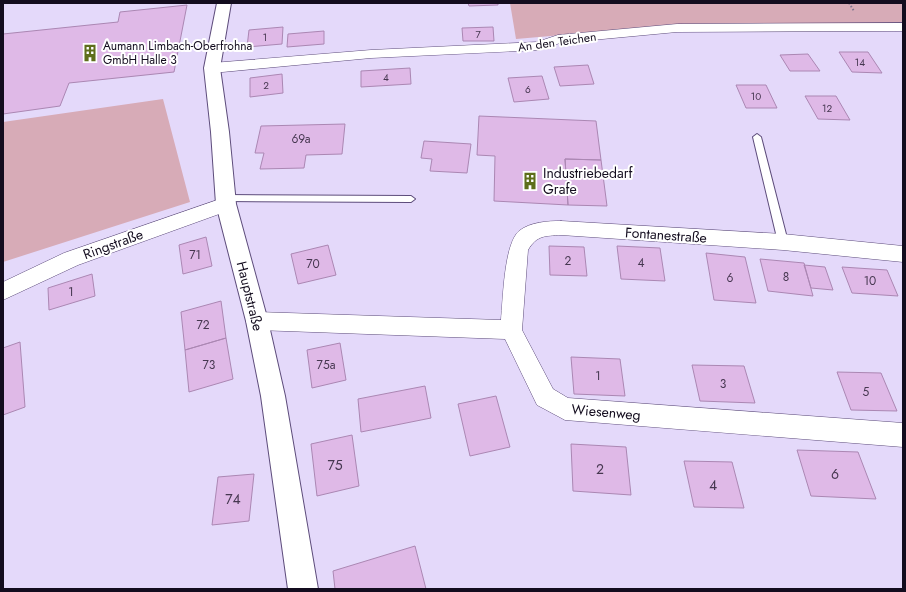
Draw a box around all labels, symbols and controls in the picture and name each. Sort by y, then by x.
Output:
house number: 7 [475,27,481,42]
street label: An den Teichen [517,28,597,56]
house number: 1 [263,30,267,45]
place label: Aumann Limbach-Oberfrohna GmbH Halle 3 [103,37,252,69]
building icon: Aumann Limbach-Oberfrohna GmbH Halle 3 [80,43,100,63]
house number: 14 [855,55,865,70]
house number: 4 [383,70,389,85]
house number: 2 [263,78,269,93]
house number: 6 [525,82,531,97]
house number: 10 [751,89,761,104]
house number: 12 [822,101,832,116]
house number: 69a [291,130,311,148]
place label: Industriebedarf Grafe [543,163,633,199]
building icon: Industriebedarf Grafe [520,171,540,191]
street label: Fontanestraße [624,222,708,248]
street label: Ringstraße [80,224,146,264]
house number: 71 [189,246,201,264]
house number: 2 [565,252,572,270]
house number: 4 [638,254,645,272]
house number: 70 [306,255,320,273]
street label: Hauptstraße [232,259,268,333]
house number: 8 [783,268,789,286]
house number: 6 [727,269,734,287]
house number: 10 [864,272,876,290]
house number: 1 [68,283,74,301]
house number: 72 [196,316,210,334]
house number: 73 [203,356,216,374]
house number: 75a [317,356,336,374]
house number: 1 [595,367,601,385]
house number: 3 [720,375,727,393]
house number: 5 [863,383,870,401]
street label: Wiesenweg [571,399,641,425]
house number: 75 [327,455,343,475]
house number: 2 [596,459,604,479]
house number: 6 [831,464,839,484]
house number: 4 [709,475,717,495]
house number: 74 [225,489,241,509]

